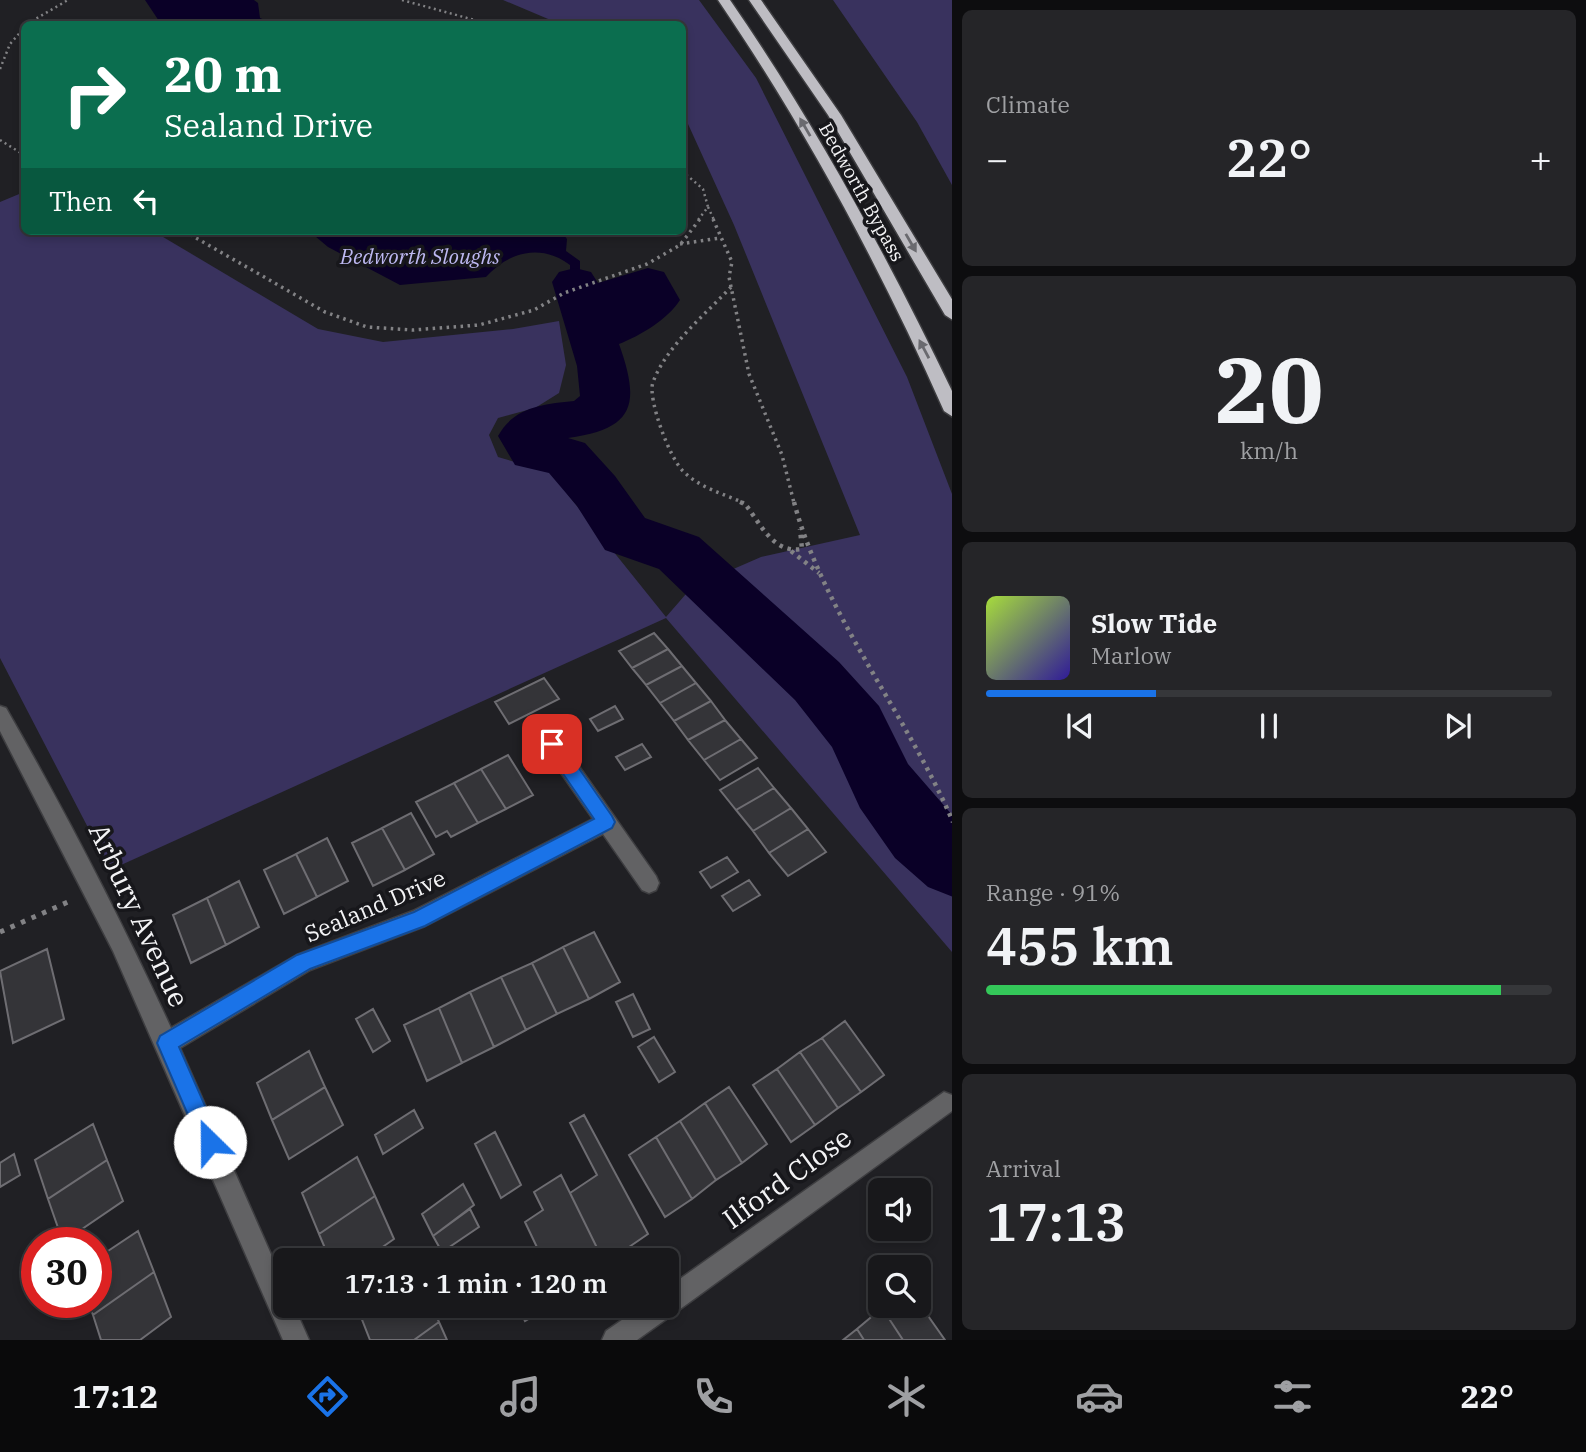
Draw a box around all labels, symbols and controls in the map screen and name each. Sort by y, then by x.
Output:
text: 20 m [164,42,282,105]
icon: right [49,49,140,140]
text: Climate [986,89,1070,119]
text: Sealand Drive [164,104,373,146]
one-way arrow [799,117,811,137]
street label: Bedworth Bypass [814,118,910,266]
text: 22° [1226,124,1312,191]
text: − [986,134,1009,183]
text: + [1529,134,1552,183]
icon: left [127,182,165,220]
text: Then [49,184,113,218]
one-way arrow [905,233,917,252]
water label: Bedworth Sloughs [339,242,500,270]
text: 20 [1214,330,1324,448]
one-way arrow [918,339,930,359]
text: km/h [1240,435,1298,465]
text: Slow Tide [1091,606,1217,640]
text: Marlow [1091,640,1171,670]
icon: previous [1061,707,1099,745]
icon: pause [1250,707,1288,745]
icon: next [1439,707,1477,745]
pin [522,714,582,774]
icon: arrive [533,725,571,763]
street label: Arbury Avenue [81,817,198,1013]
street label: Sealand Drive [300,862,450,948]
text: Range · 91% [986,877,1120,907]
text: 455 km [986,912,1174,979]
position arrow [173,1105,247,1179]
street label: Ilford Close [715,1118,858,1237]
text: Arrival [986,1153,1061,1183]
map controls [868,1178,931,1318]
button: sound [868,1178,931,1241]
text: 17:13 [986,1188,1126,1255]
speed limit sign: 30 [21,1227,112,1318]
button: search [868,1255,931,1318]
text: 17:13 · 1 min · 120 m [345,1266,607,1300]
icon: directions [303,1372,352,1421]
icon: music [496,1372,545,1421]
icon: phone [689,1372,738,1421]
icon: climate [882,1372,931,1421]
icon: car [1075,1372,1124,1421]
icon: filters [1268,1372,1317,1421]
text: 17:12 [72,1375,159,1417]
text: 22° [1461,1375,1514,1417]

